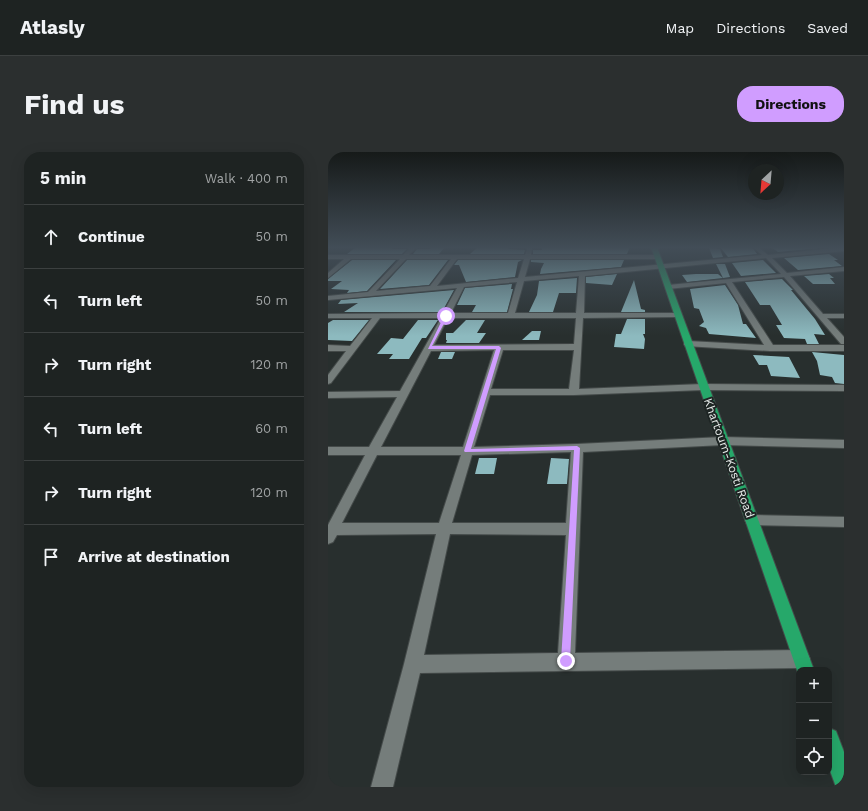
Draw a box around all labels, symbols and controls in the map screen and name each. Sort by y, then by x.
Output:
text: Atlasly [20,16,85,39]
text: Map [666,20,694,36]
text: Directions [716,20,785,36]
text: Saved [807,20,848,36]
button: Directions [737,86,844,122]
text: Find us [24,88,124,121]
north arrow [748,164,784,200]
text: 5 min [40,168,86,188]
text: Walk · 400 m [205,171,288,186]
icon: ahead [40,226,62,248]
text: Continue [78,228,145,246]
text: 50 m [256,229,288,244]
icon: left [40,290,62,312]
text: Turn left [78,292,142,310]
text: 50 m [256,293,288,308]
route start [437,307,455,325]
icon: right [40,354,62,376]
text: Turn right [78,356,151,374]
text: 120 m [250,357,288,372]
street label: Khartoum-Kosti Road [701,396,757,520]
icon: left [40,418,62,440]
text: Turn left [78,420,142,438]
text: 60 m [255,421,288,436]
icon: right [40,482,62,504]
text: Turn right [78,484,151,502]
text: 120 m [250,485,288,500]
icon: arrive [40,546,62,568]
text: Arrive at destination [78,548,230,566]
route end [557,652,575,670]
map controls [796,667,832,775]
button: + [796,667,832,703]
button: − [796,703,832,739]
button: locate [796,739,832,775]

